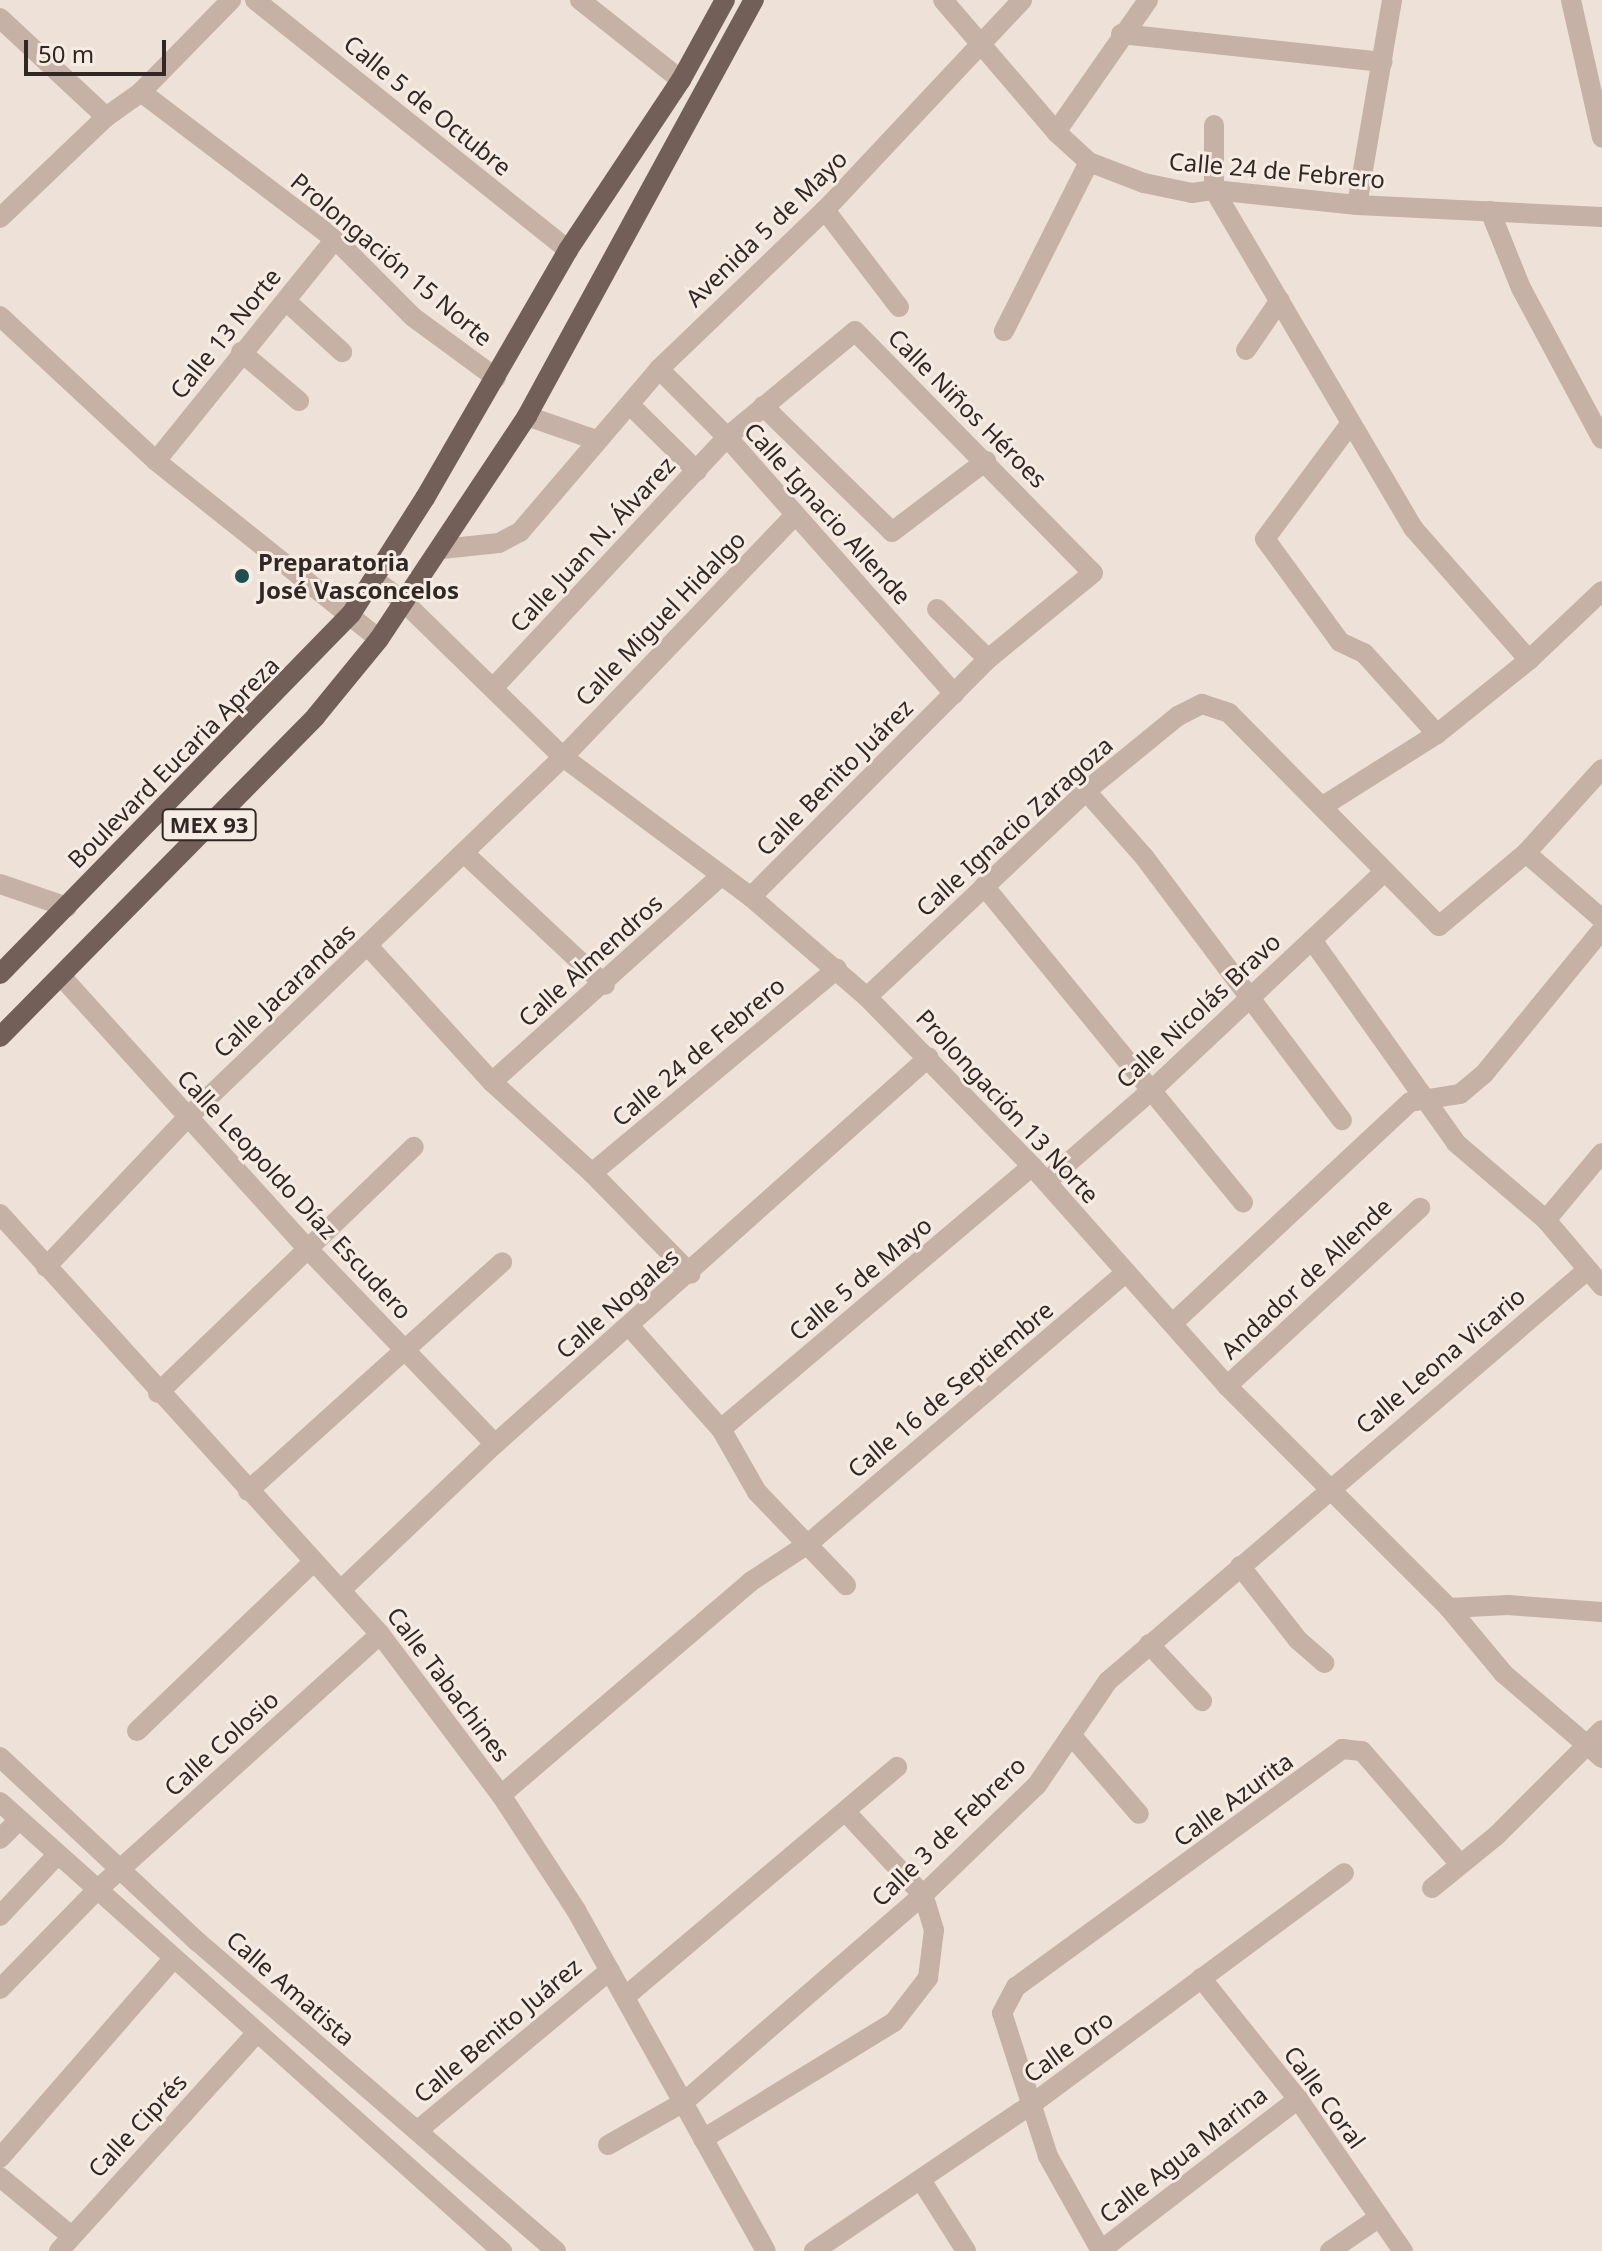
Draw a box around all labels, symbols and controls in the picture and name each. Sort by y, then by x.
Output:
scale bar [28,24,170,74]
street label: Calle 5 de Octubre [339,29,517,181]
text: 50 m [38,37,94,70]
street label: Avenida 5 de Mayo [679,144,853,312]
street label: Calle 24 de Febrero [1168,146,1386,194]
street label: Prolongación 15 Norte [285,166,499,352]
street label: Calle 13 Norte [164,262,286,404]
street label: Calle Niños Héroes [883,323,1053,493]
street label: Calle Ignacio Allende [739,416,917,610]
street label: Calle Juan N. Álvarez [503,451,681,637]
street label: Calle Miguel Hidalgo [569,525,751,711]
place label: Preparatoria José Vasconcelos [258,548,459,604]
marker: Preparatoria José Vasconcelos [233,567,251,585]
street label: Boulevard Eucaria Apreza [61,650,285,874]
street label: Calle Benito Juárez [750,693,918,861]
street label: Calle Ignacio Zaragoza [910,730,1118,922]
road number: MEX 93 [161,807,257,843]
street label: Calle Almendros [512,888,668,1032]
street label: Calle Jacarandas [207,917,361,1063]
street label: Calle Nicolás Bravo [1110,927,1286,1093]
street label: Calle 24 de Febrero [606,970,790,1132]
street label: Prolongación 13 Norte [911,1003,1105,1209]
street label: Calle Leopoldo Díaz Escudero [172,1063,418,1325]
street label: Andador de Allende [1215,1192,1397,1364]
street label: Calle 5 de Mayo [783,1210,937,1346]
street label: Calle Nogales [550,1242,684,1364]
street label: Calle Leona Vicario [1349,1281,1531,1439]
street label: Calle 16 de Septiembre [842,1295,1058,1483]
street label: Calle Tabachines [381,1601,517,1767]
street label: Calle Colosio [158,1684,284,1802]
street label: Calle Azurita [1168,1746,1298,1852]
street label: Calle 3 de Febrero [865,1750,1031,1912]
street label: Calle Amatista [221,1924,361,2052]
street label: Calle Benito Juárez [408,1952,586,2108]
street label: Calle Oro [1018,2004,1118,2088]
street label: Calle Coral [1278,2040,1372,2154]
street label: Calle Ciprés [82,2067,192,2183]
street label: Calle Agua Marina [1093,2080,1273,2228]

